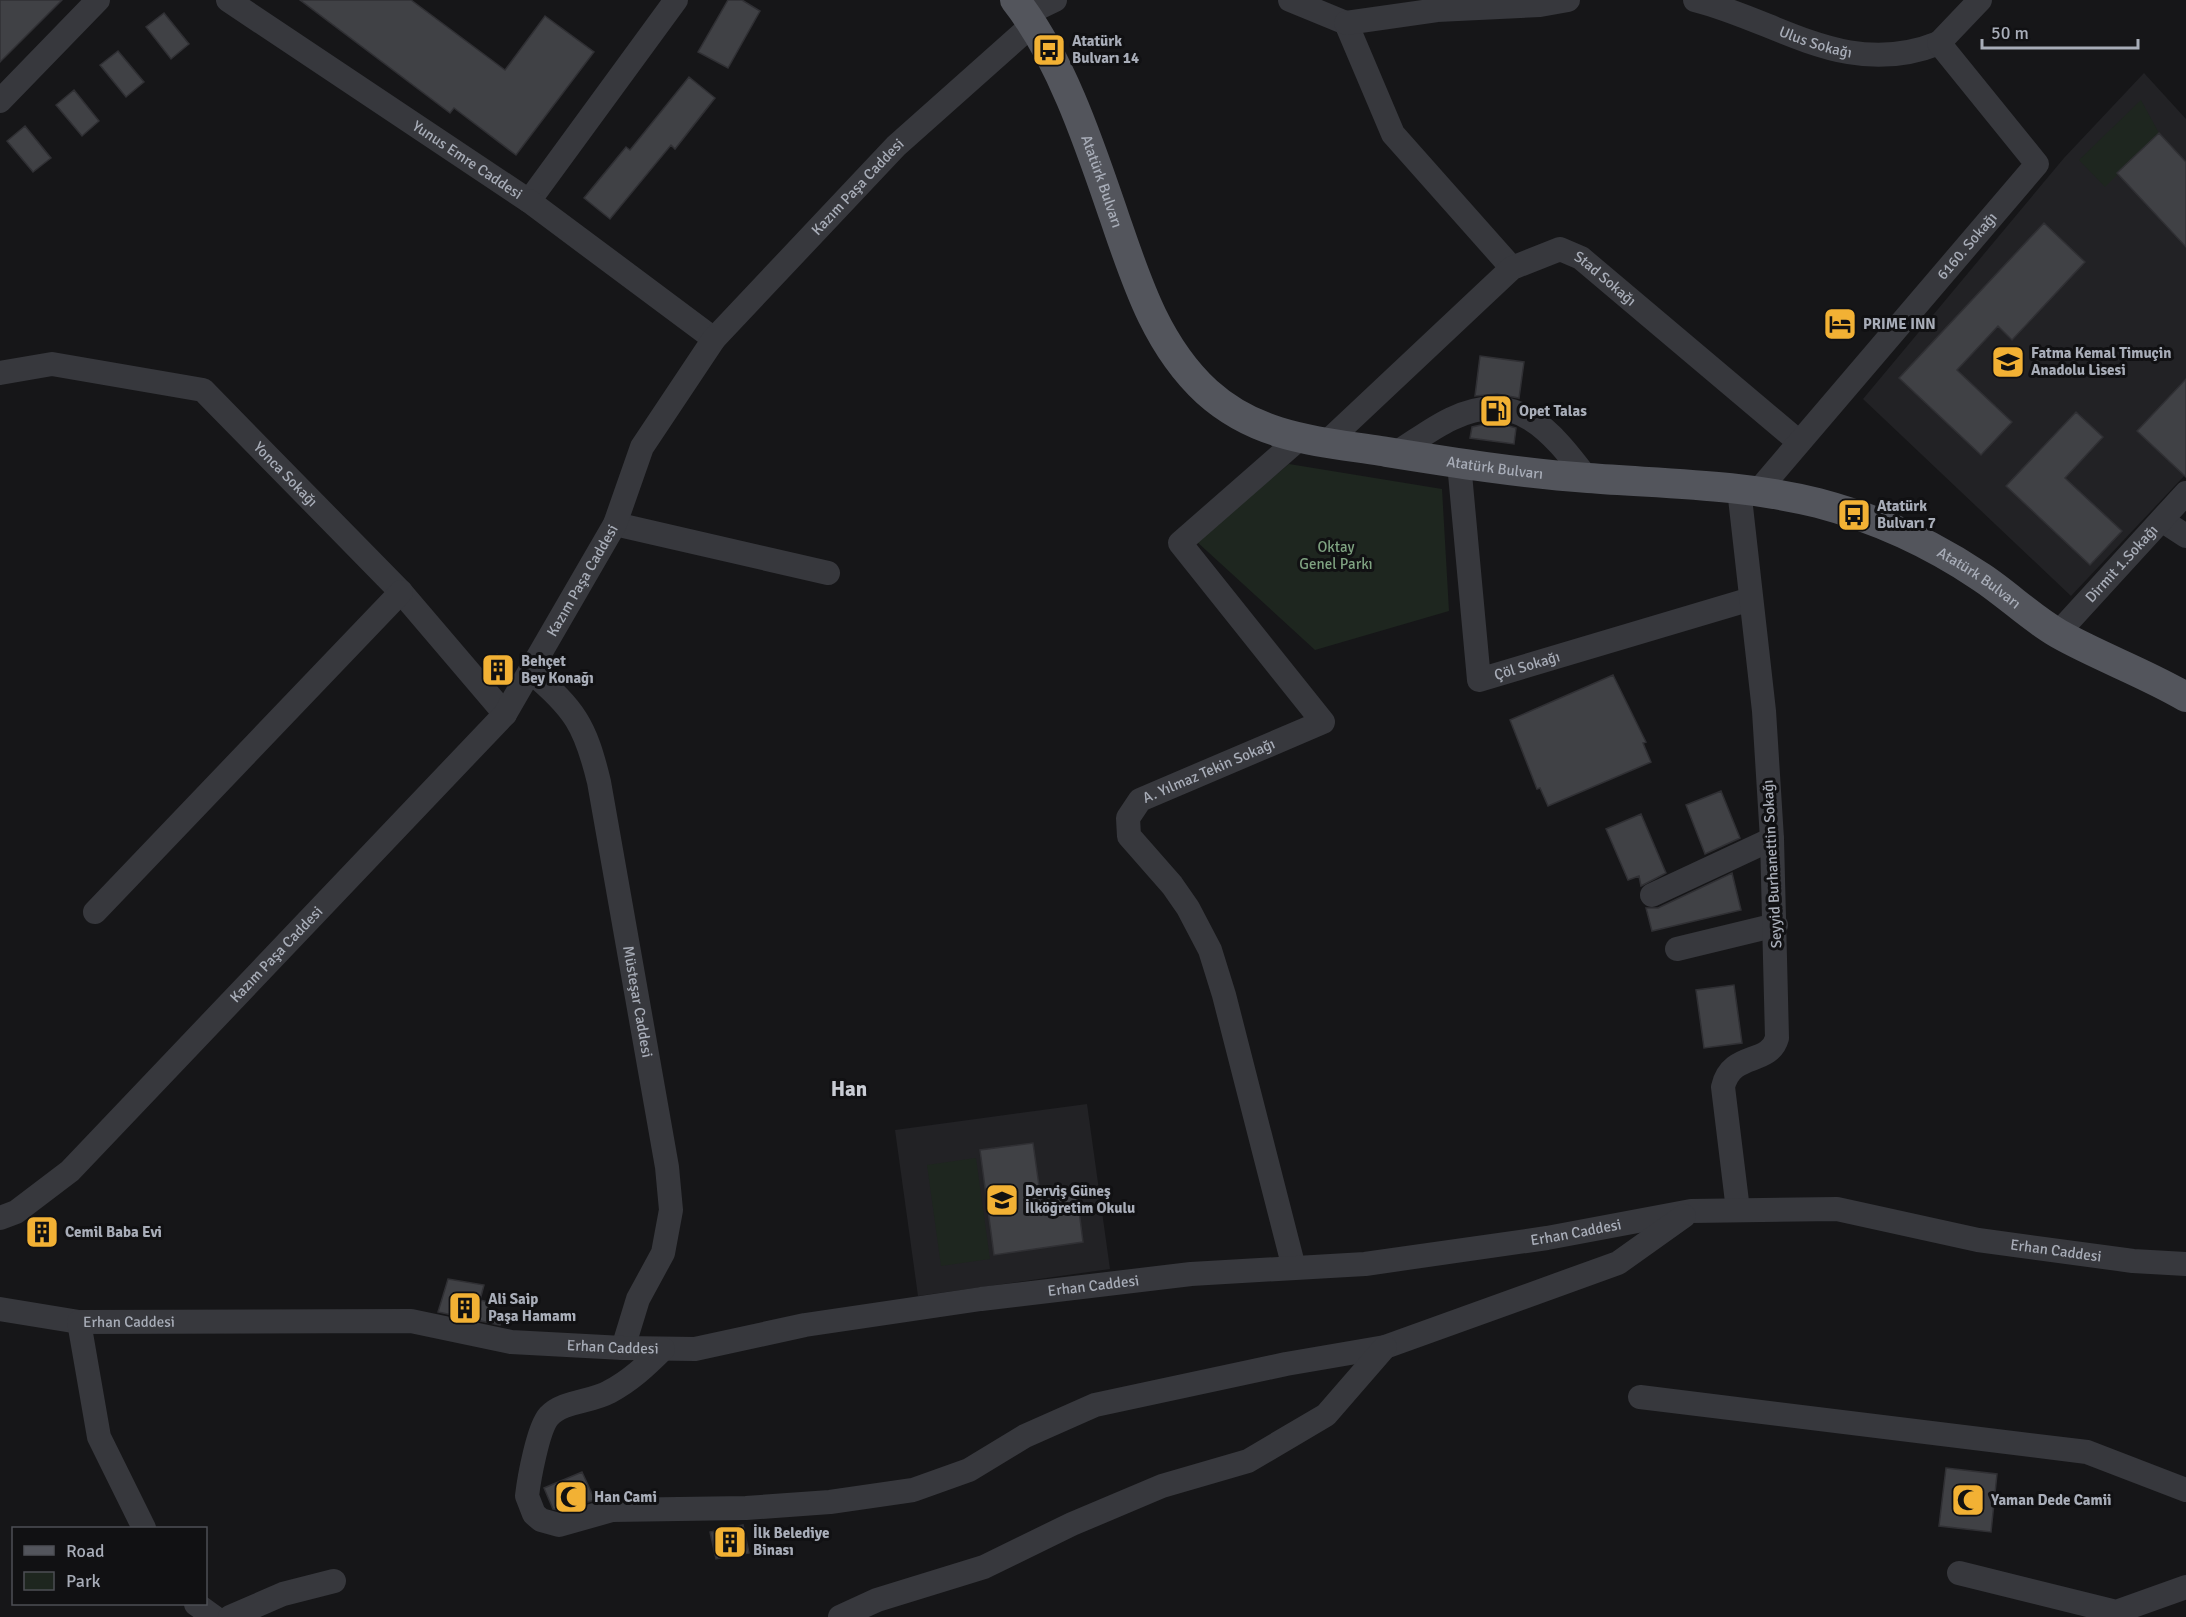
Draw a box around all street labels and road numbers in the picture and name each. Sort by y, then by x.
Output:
street label: Ulus Sokağı [1776,22,1853,62]
street label: Yunus Emre Caddesi [409,117,526,203]
street label: Atatürk Bulvarı [1077,132,1126,230]
street label: Kazım Paşa Caddesi [808,134,907,239]
street label: 6160. Sokağı [1933,209,2001,283]
street label: Stad Sokağı [1572,247,1640,310]
street label: Yonca Sokağı [250,438,321,511]
street label: Atatürk Bulvarı [1445,452,1544,483]
street label: Kazım Paşa Caddesi [543,521,622,640]
street label: Dirmit 1.Sokağı [2081,521,2162,606]
street label: Atatürk Bulvarı [1934,543,2024,613]
street label: Çöl Sokağı [1492,647,1562,684]
street label: A. Yılmaz Tekin Sokağı [1140,735,1278,807]
street label: Seyyid Burhanettin Sokağı [1759,779,1785,949]
street label: Kazım Paşa Caddesi [226,902,326,1006]
street label: Müsteşar Caddesi [619,944,656,1059]
street label: Erhan Caddesi [1529,1215,1623,1249]
street label: Erhan Caddesi [2009,1235,2103,1266]
street label: Erhan Caddesi [1047,1271,1140,1300]
street label: Erhan Caddesi [83,1313,175,1331]
street label: Erhan Caddesi [566,1336,659,1357]

